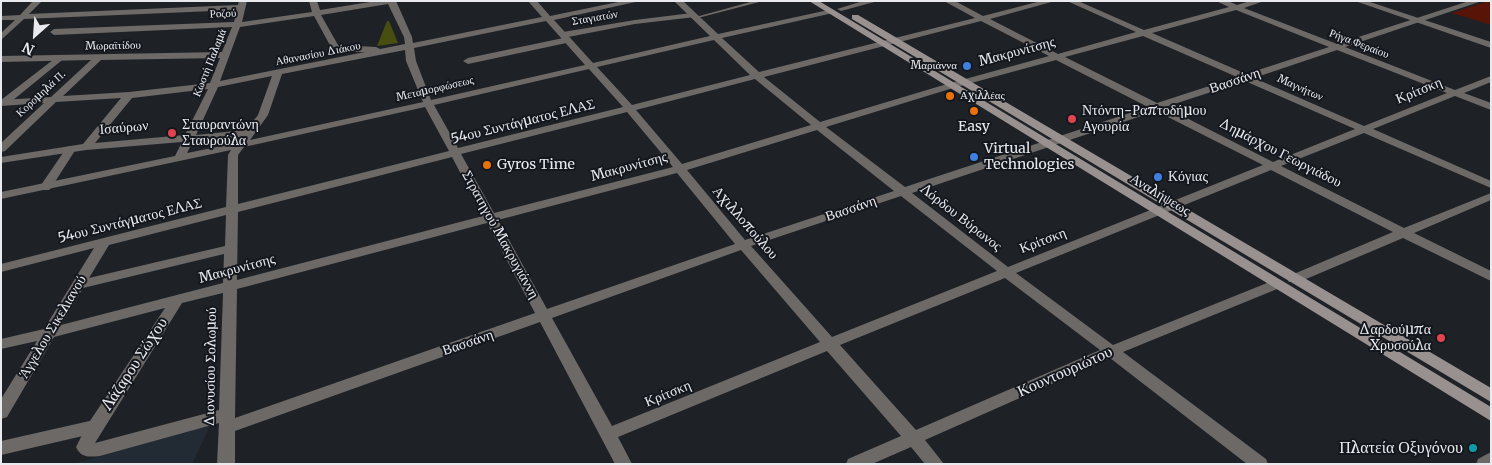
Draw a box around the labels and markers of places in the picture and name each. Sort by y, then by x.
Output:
place label: Μαριάννα [910,59,957,73]
marker: Μαριάννα [961,60,973,72]
place label: Αχιλλέας [960,89,1005,103]
marker: Αχιλλέας [944,90,956,102]
place label: Ντόντη-Ραπτοδήμου Αγουρία [1082,103,1206,136]
marker: Easy [968,105,980,117]
marker: Ντόντη-Ραπτοδήμου Αγουρία [1066,113,1078,125]
place label: Σταυραντώνη Σταυρούλα [182,117,259,150]
place label: Easy [958,119,990,135]
marker: Σταυραντώνη Σταυρούλα [166,127,178,139]
place label: Virtual Technologies [984,141,1074,174]
marker: Virtual Technologies [968,151,980,163]
place label: Gyros Time [497,157,575,173]
marker: Gyros Time [481,159,493,171]
place label: Κόγιας [1168,169,1208,185]
marker: Κόγιας [1152,171,1164,183]
place label: Δαρδούμπα Χρυσούλα [1359,322,1431,354]
marker: Δαρδούμπα Χρυσούλα [1435,332,1447,344]
place label: Πλατεία Οξυγόνου [1339,438,1463,458]
marker: Πλατεία Οξυγόνου [1467,442,1479,454]

